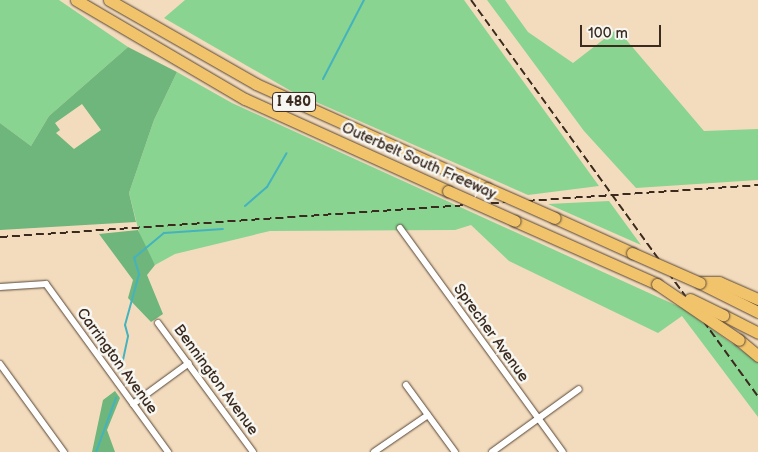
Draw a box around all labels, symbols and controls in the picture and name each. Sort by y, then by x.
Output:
scale bar [583,15,664,47]
text: 100 m [588,24,628,43]
road number: I 480 [272,90,316,114]
street label: Outerbelt South Freeway [339,119,499,203]
street label: Sprecher Avenue [449,280,533,386]
street label: Carrington Avenue [73,305,161,417]
street label: Bennington Avenue [170,321,262,439]

